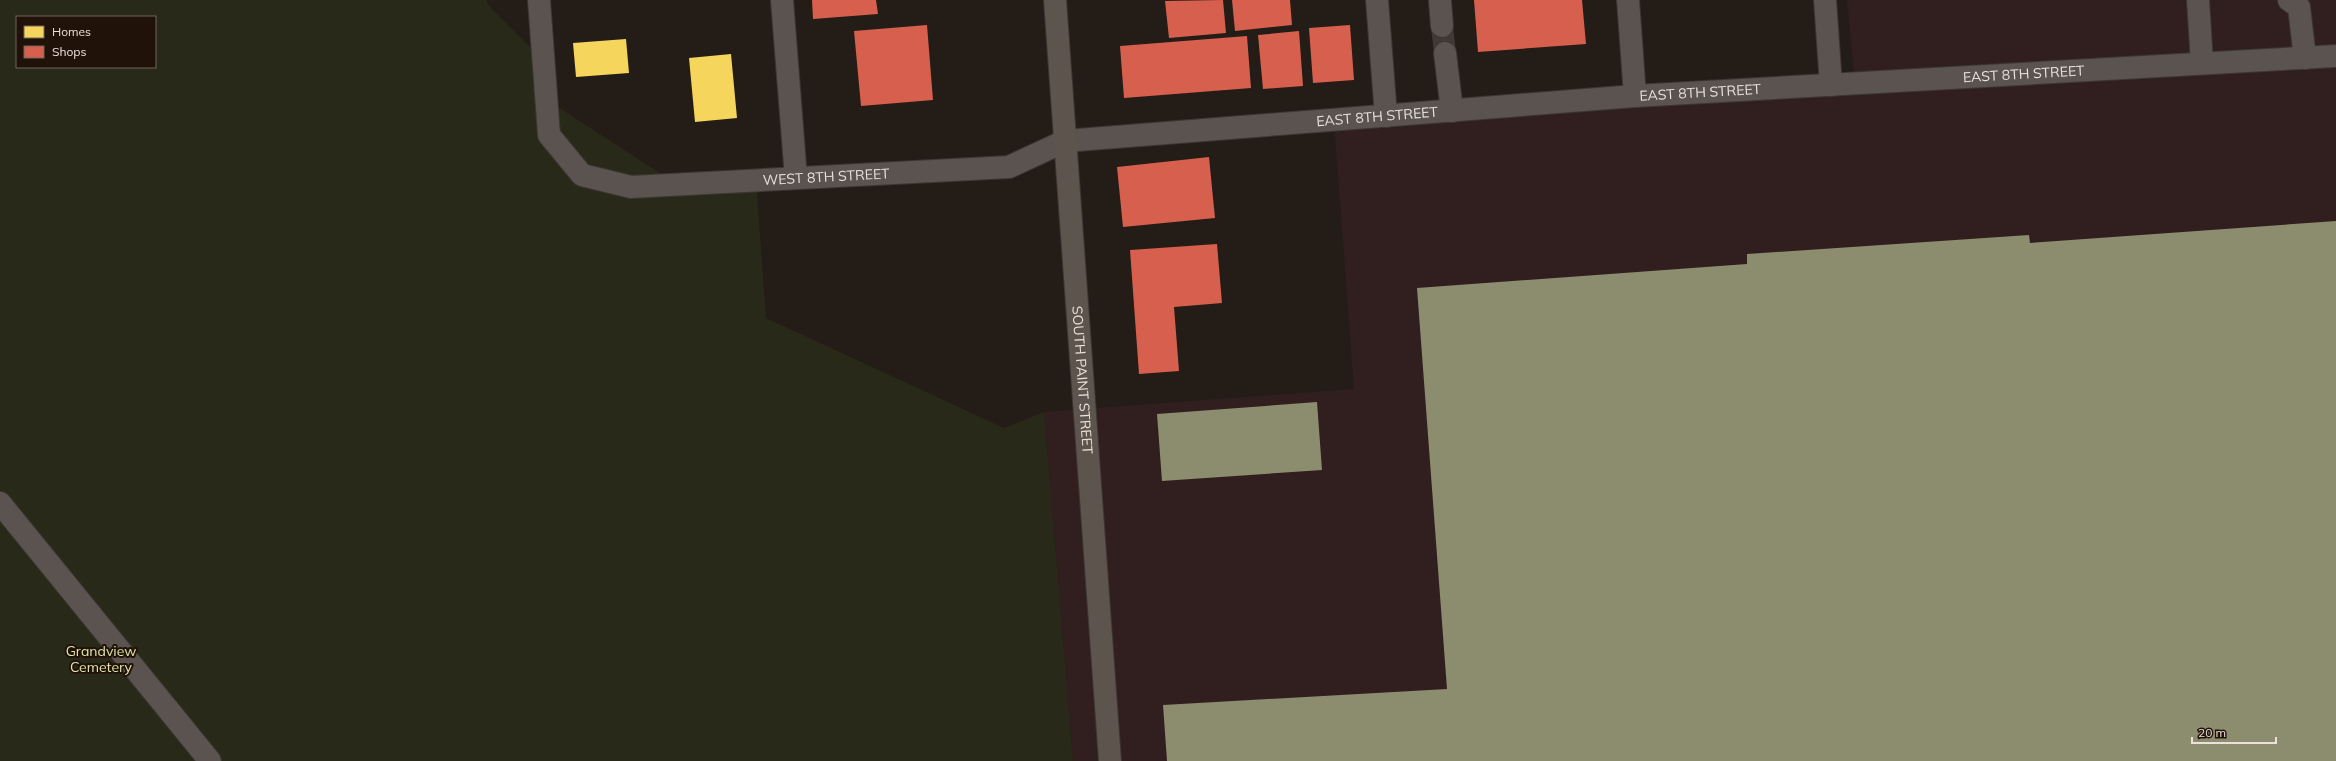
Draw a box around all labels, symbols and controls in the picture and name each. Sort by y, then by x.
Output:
legend [16,16,156,68]
text: Homes [52,24,91,39]
text: Shops [52,44,87,59]
street label: EAST 8TH STREET [1962,61,2085,86]
street label: EAST 8TH STREET [1639,80,1762,105]
street label: EAST 8TH STREET [1316,103,1439,130]
street label: WEST 8TH STREET [762,164,890,189]
street label: SOUTH PAINT STREET [1068,305,1097,455]
park label: Grandview Cemetery [66,642,136,676]
scale bar [2192,719,2276,745]
text: 20 m [2198,725,2226,740]

